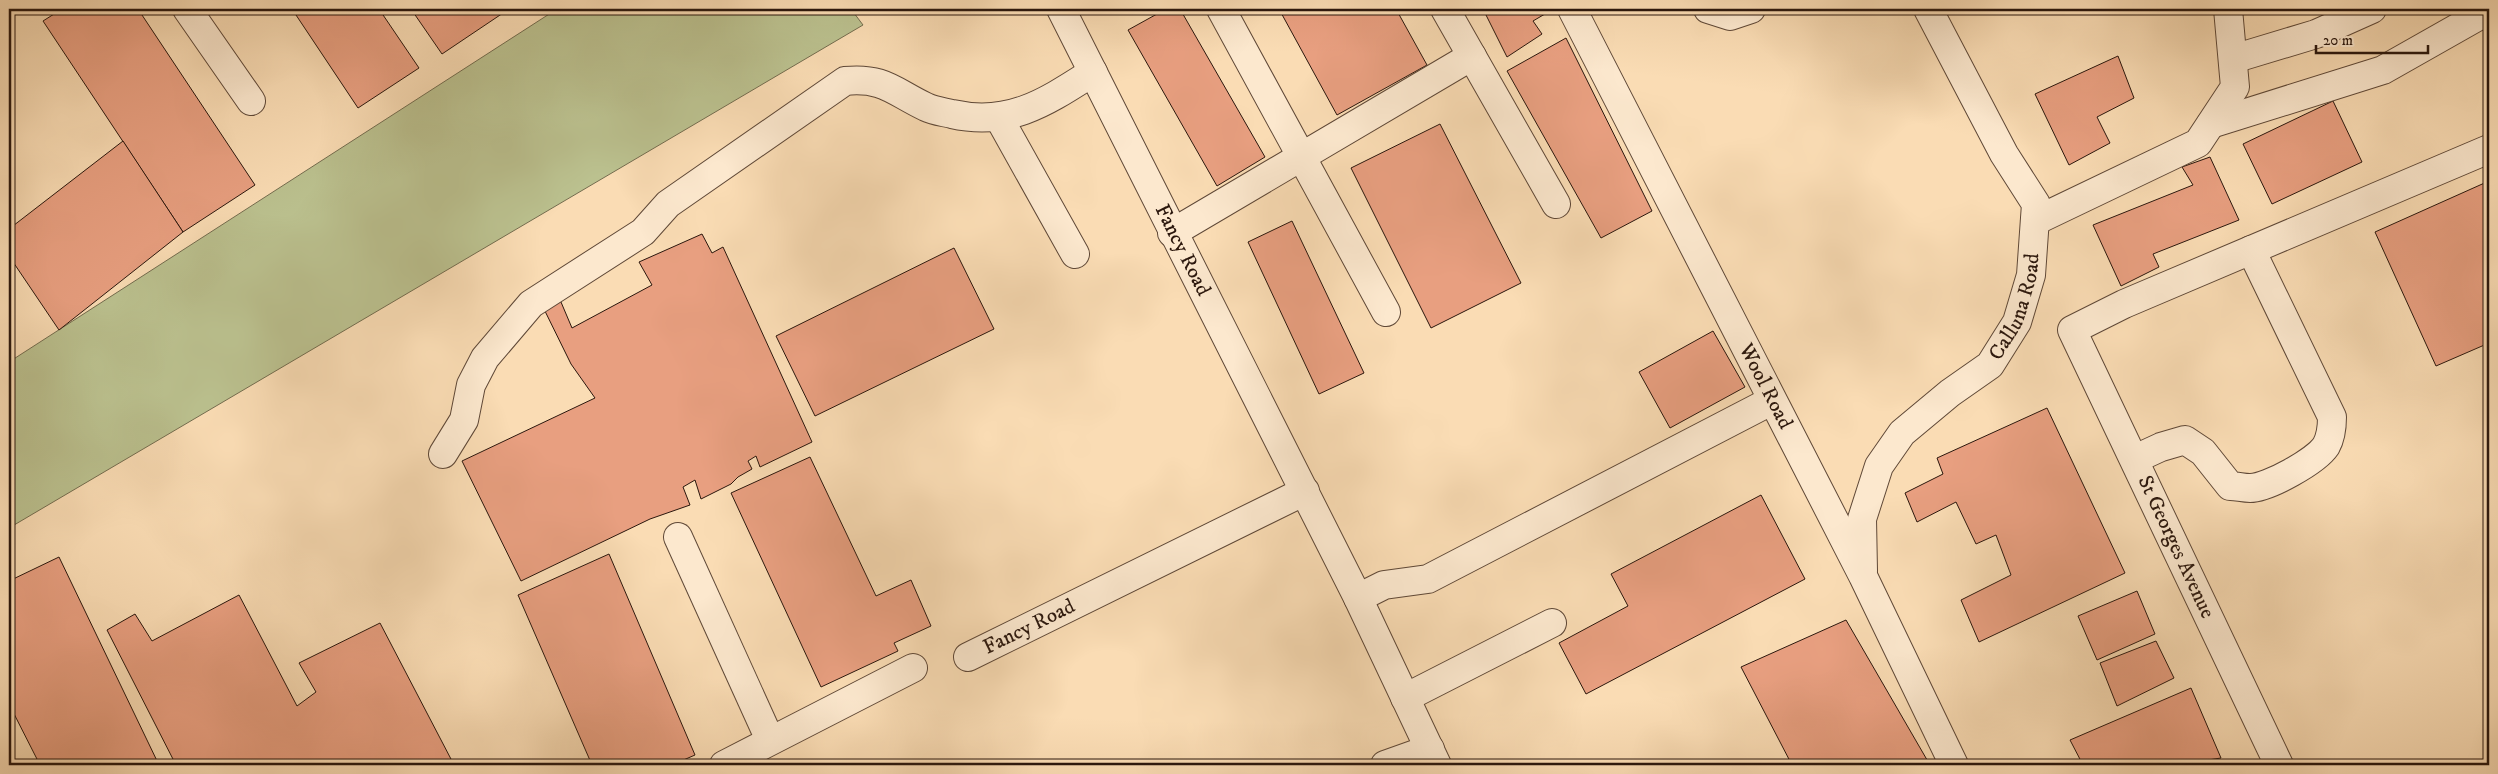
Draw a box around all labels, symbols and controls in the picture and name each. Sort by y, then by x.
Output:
scale bar [2316,22,2428,54]
text: 20 m [2323,31,2353,50]
street label: Fancy Road [1149,200,1217,301]
street label: Calluna Road [1983,252,2046,365]
street label: Wool Road [1732,338,1799,434]
street label: St Georges Avenue [2132,471,2221,623]
street label: Fancy Road [979,593,1080,661]

